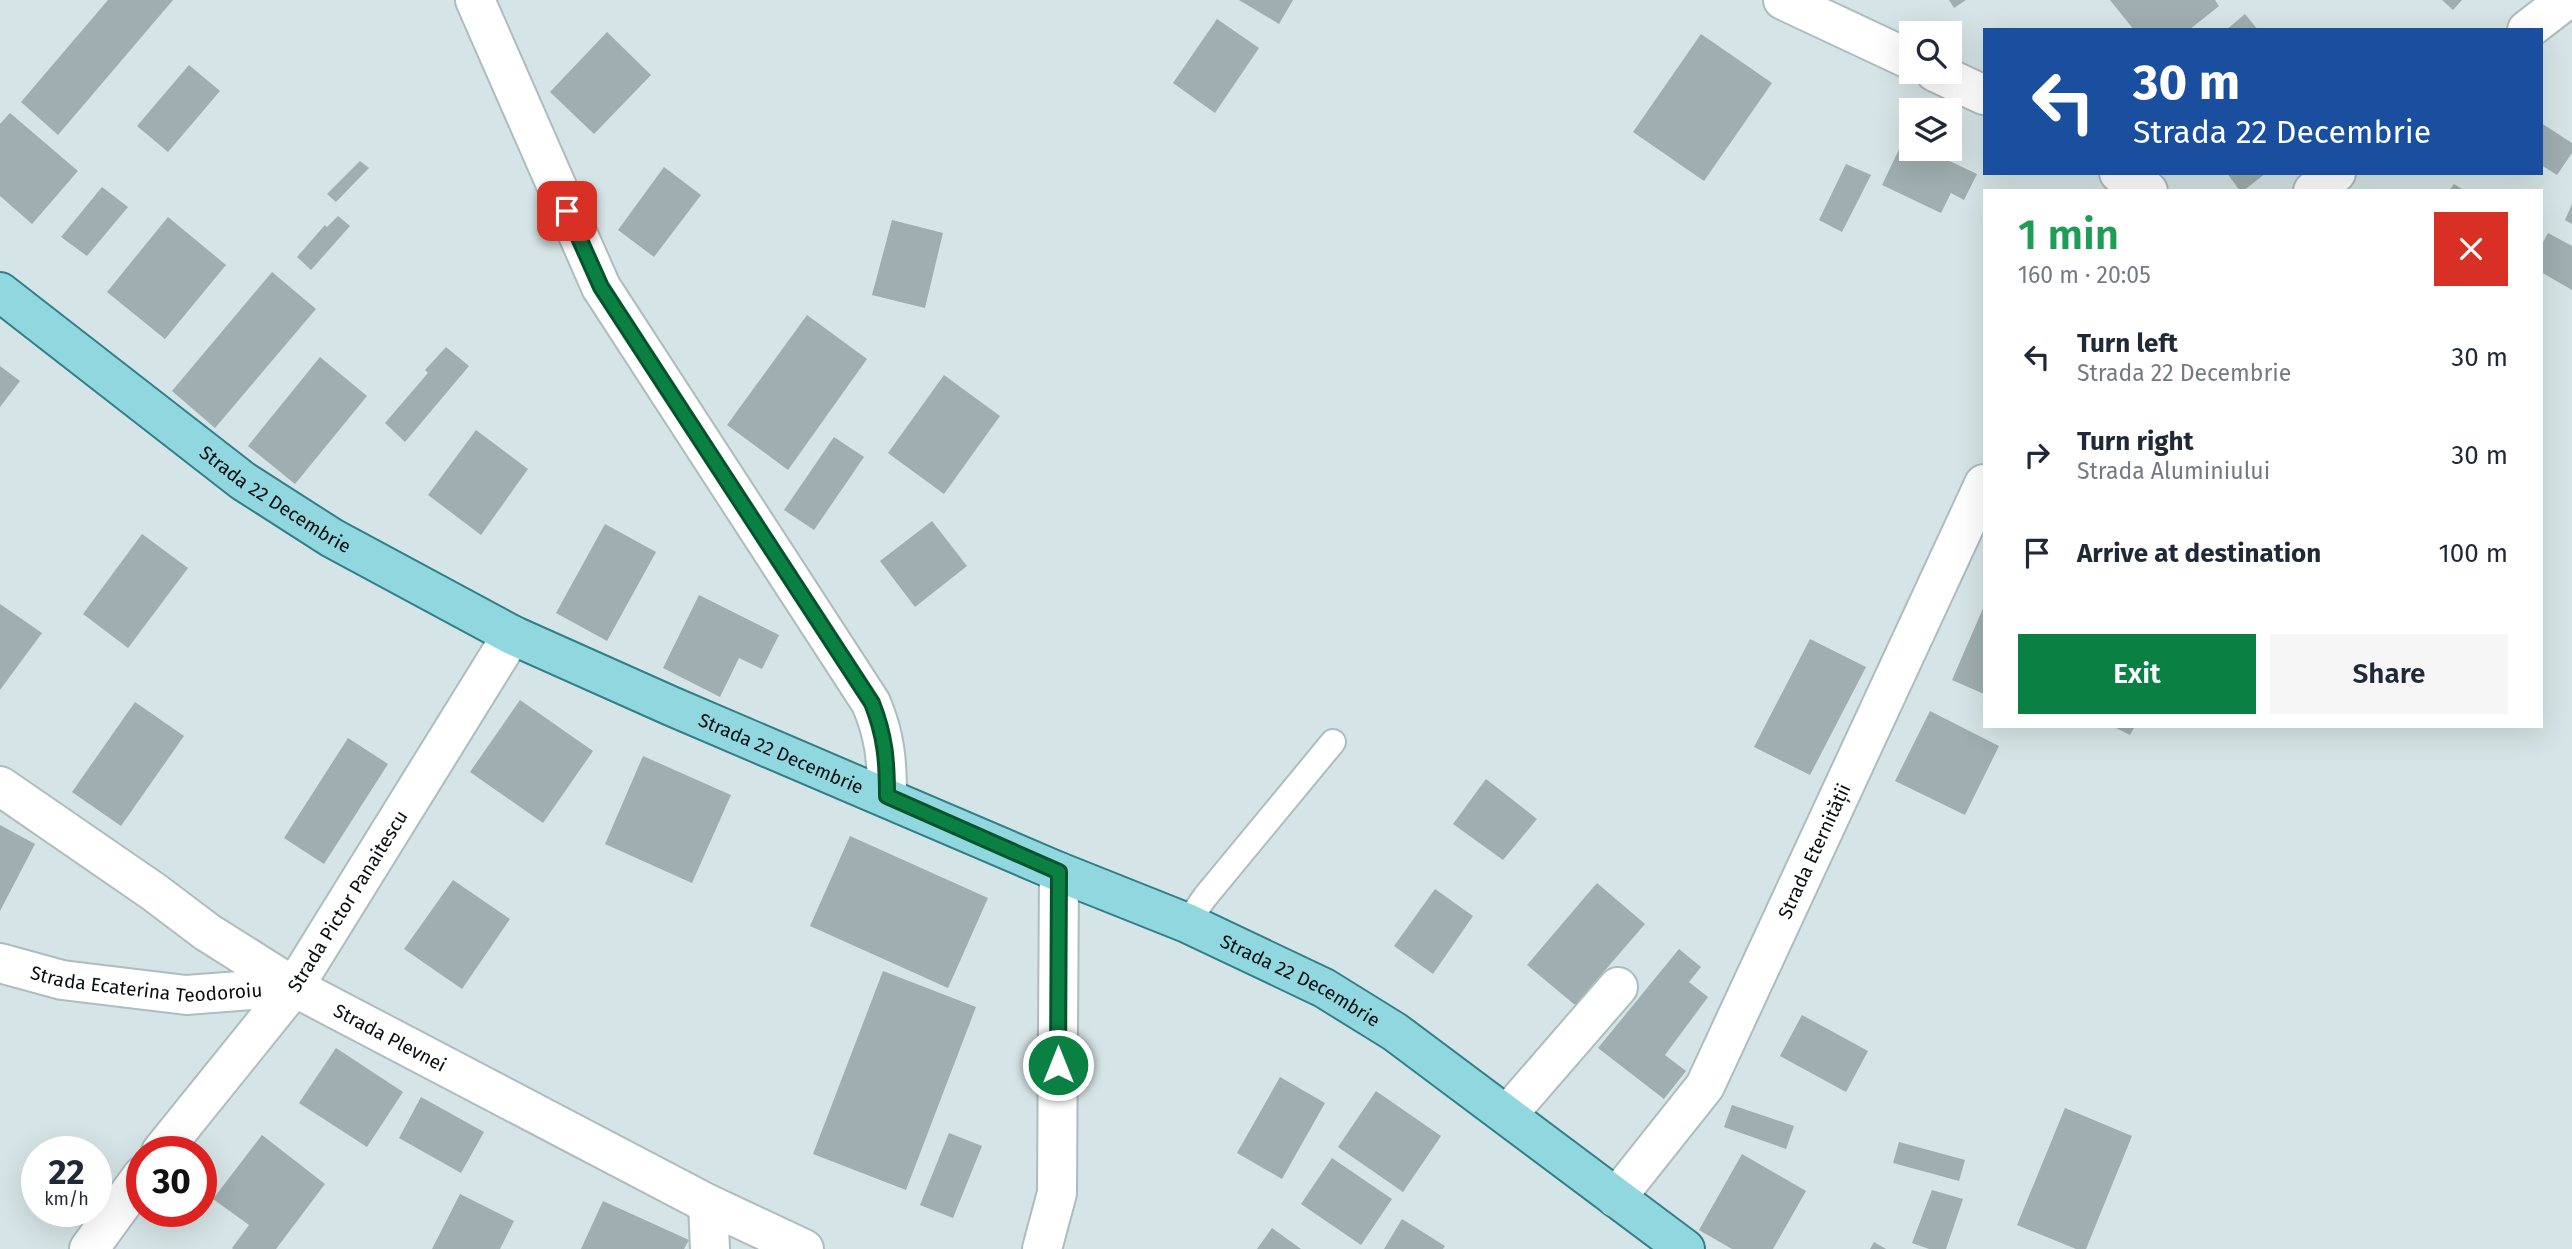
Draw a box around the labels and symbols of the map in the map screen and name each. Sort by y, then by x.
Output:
pin [537,181,597,241]
street label: Strada 22 Decembrie [195,440,355,558]
street label: Strada 22 Decembrie [695,708,867,799]
street label: Strada Eternității [1773,780,1855,922]
street label: Strada Pictor Panaitescu [282,806,412,996]
street label: Strada 22 Decembrie [1217,929,1384,1031]
street label: Strada Ecaterina Teodoroiu [28,960,263,1007]
street label: Strada Plevnei [330,998,450,1076]
position arrow [1021,1028,1095,1102]
speed limit sign: 30 [126,1136,217,1227]

